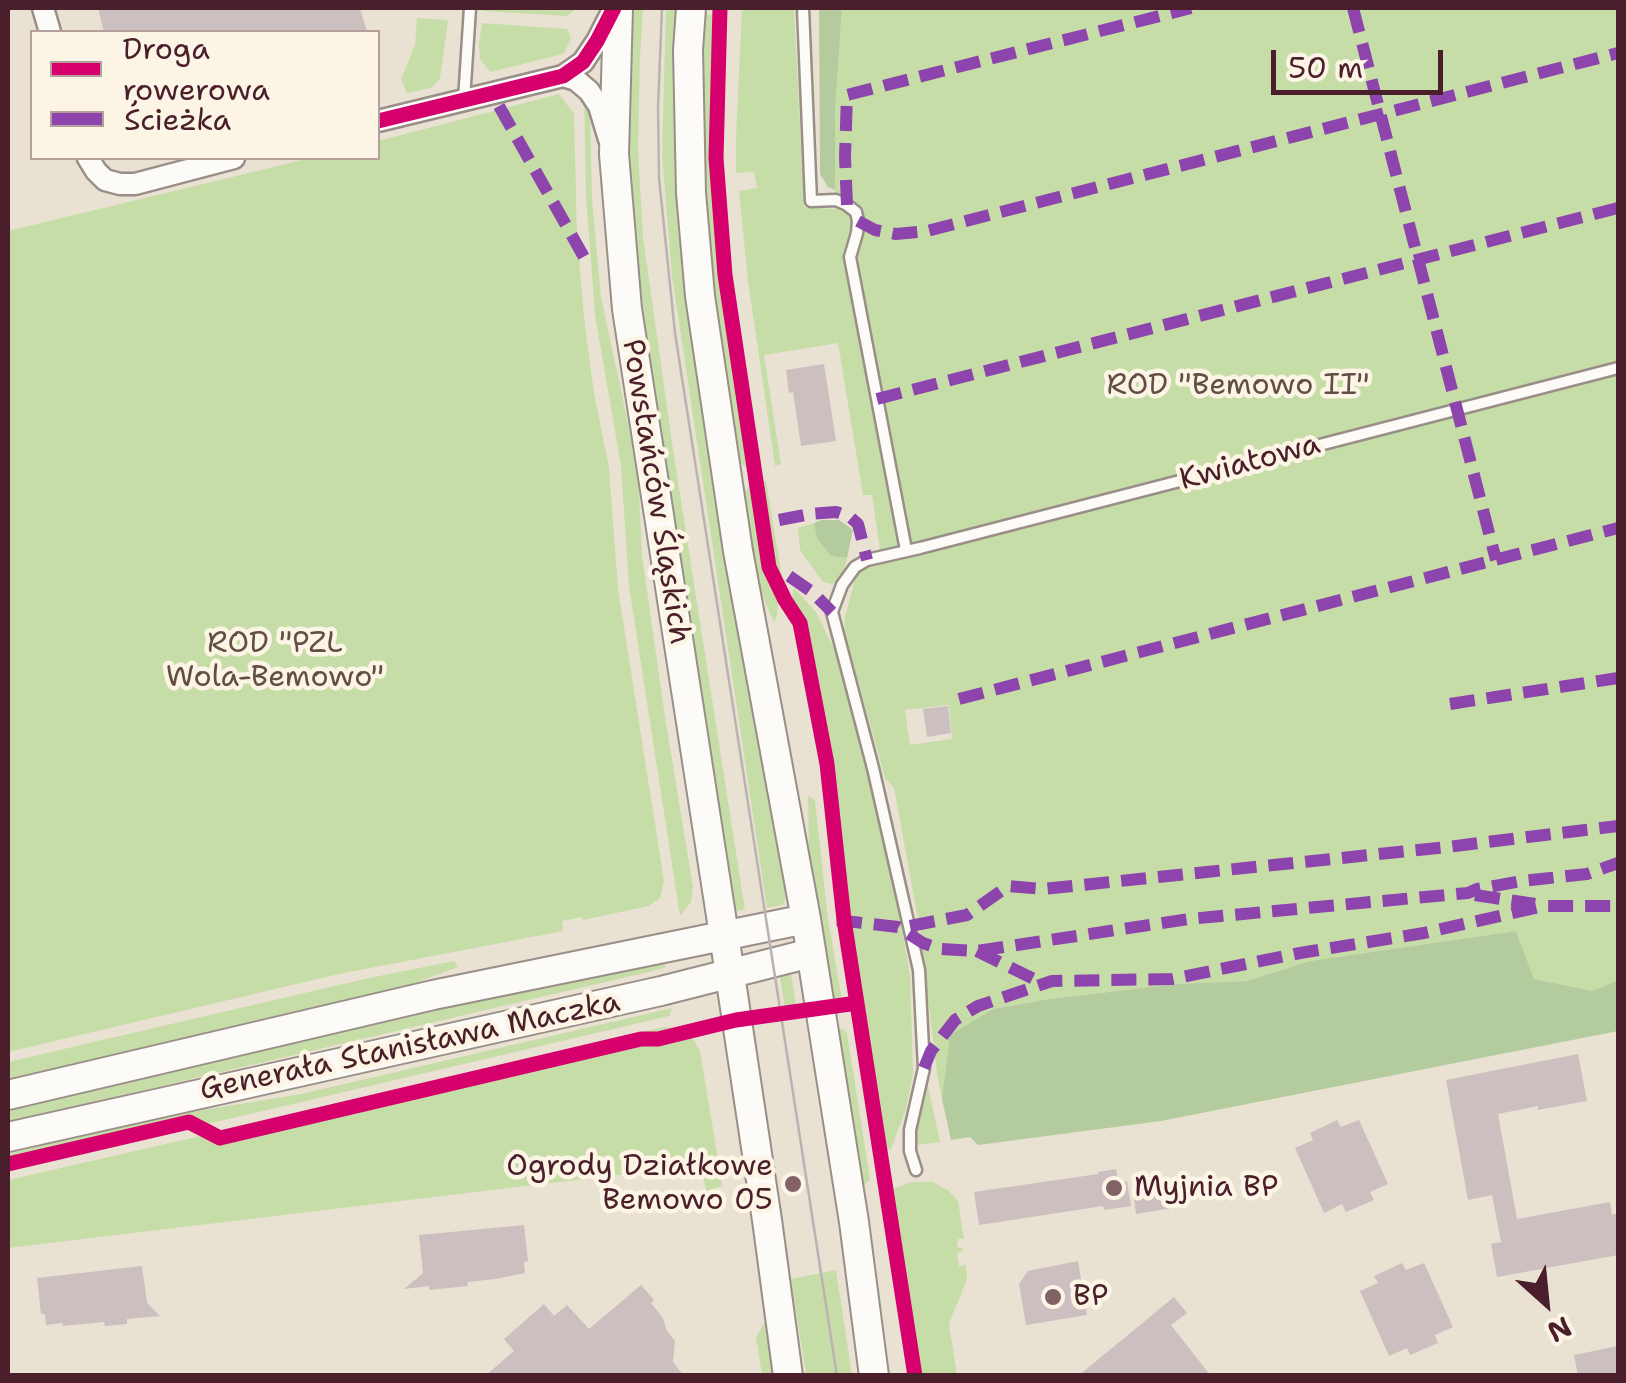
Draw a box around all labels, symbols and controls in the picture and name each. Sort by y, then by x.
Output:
text: Droga rowerowa [122,28,270,110]
legend [30,30,380,160]
scale bar [1276,30,1448,92]
text: 50 m [1288,47,1363,88]
text: Ścieżka [124,99,231,140]
street label: Powstańców Śląskich [613,337,697,647]
park label: ROD "Bemowo II" [1106,368,1370,404]
street label: Kwiatowa [1176,427,1324,499]
park label: ROD "PZL Wola-Bemowo" [166,626,384,696]
street label: Generała Stanisława Maczka [197,985,623,1109]
place label: Ogrody Działkowe Bemowo 05 [506,1149,773,1220]
place label: Myjnia BP [1134,1170,1278,1206]
marker: Ogrody Działkowe Bemowo 05 [782,1173,804,1195]
marker: Myjnia BP [1103,1177,1125,1199]
north arrow [1496,1253,1596,1353]
place label: BP [1073,1279,1109,1315]
marker: BP [1042,1286,1064,1308]
text: N [1541,1308,1578,1352]

